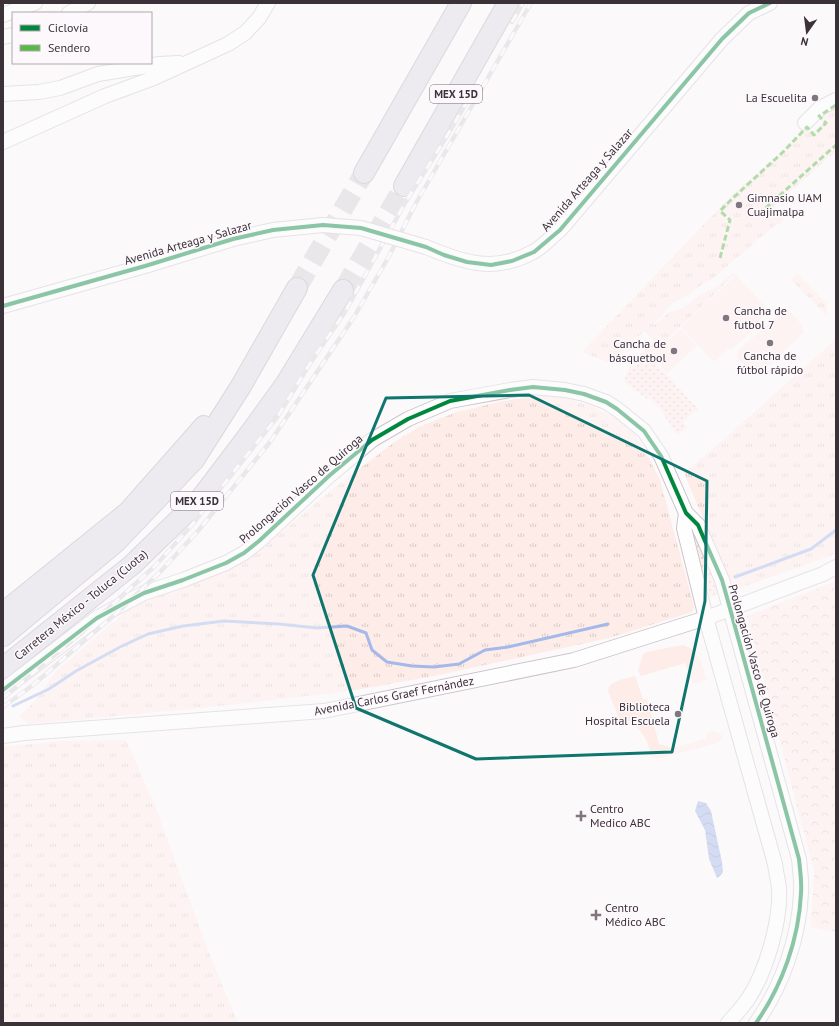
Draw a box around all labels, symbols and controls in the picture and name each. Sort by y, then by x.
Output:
legend [12,12,152,64]
north arrow [787,12,827,52]
text: Ciclovía [48,20,88,35]
text: N [799,34,810,49]
text: Sendero [48,40,90,55]
road number: MEX 15D [430,85,482,103]
place label: La Escuelita [746,90,807,105]
marker: La Escuelita [810,93,820,103]
street label: Avenida Arteaga y Salazar [538,125,636,234]
place label: Gimnasio UAM Cuajimalpa [747,190,822,219]
marker: Gimnasio UAM Cuajimalpa [734,200,744,210]
street label: Avenida Arteaga y Salazar [122,217,253,268]
place label: Cancha de futbol 7 [734,303,787,332]
marker: Cancha de futbol 7 [721,313,731,323]
place label: Cancha de básquetbol [609,336,666,365]
marker: Cancha de fútbol rápido [765,338,775,348]
marker: Cancha de básquetbol [669,346,679,356]
place label: Cancha de fútbol rápido [737,348,803,377]
street label: Prolongación Vasco de Quiroga [236,431,366,546]
road number: MEX 15D [171,492,223,510]
street label: Carretera México - Toluca (Cuota) [11,546,150,663]
street label: Prolongación Vasco de Quiroga [725,583,784,739]
street label: Avenida Carlos Graef Fernández [313,673,475,718]
place label: Biblioteca Hospital Escuela [585,699,670,728]
marker: Biblioteca Hospital Escuela [673,709,683,719]
place label: Centro Medico ABC [590,801,651,830]
marker: Centro Medico ABC [575,810,587,822]
place label: Centro Médico ABC [605,900,666,929]
marker: Centro Médico ABC [590,909,602,921]

